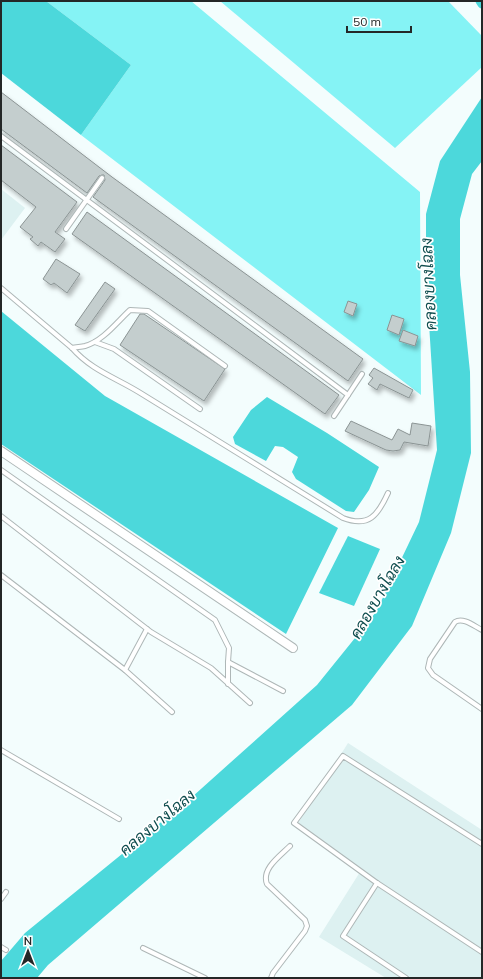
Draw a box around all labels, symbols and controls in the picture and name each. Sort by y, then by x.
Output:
scale bar [347,8,411,34]
text: 50 m [353,14,381,29]
water label: คลองบางโฉลง [415,237,440,331]
water label: คลองบางโฉลง [344,551,409,642]
water label: คลองบางโฉลง [114,784,199,859]
north arrow [8,931,48,971]
text: N [24,934,32,948]

